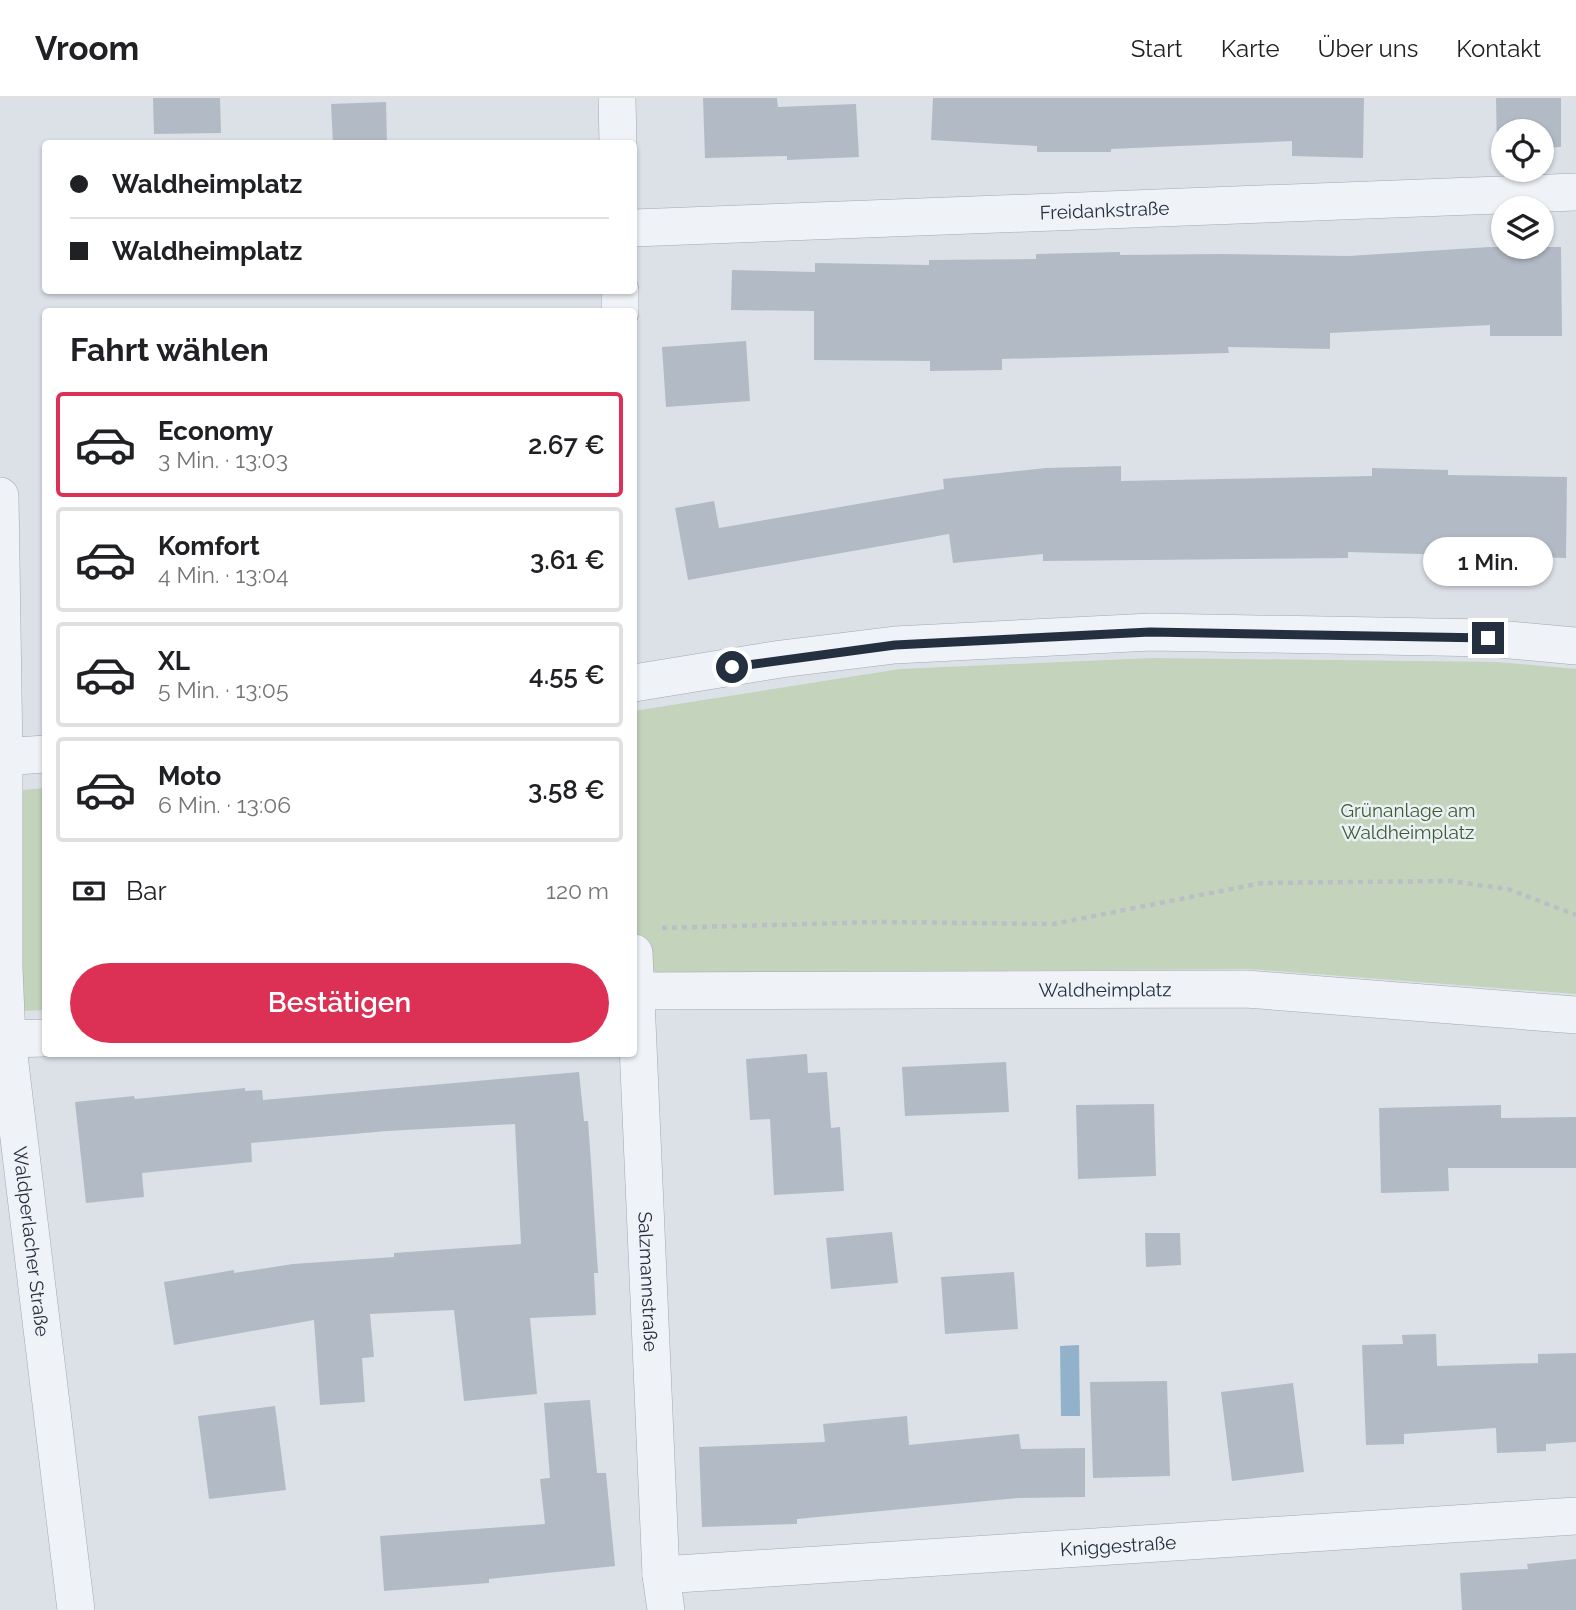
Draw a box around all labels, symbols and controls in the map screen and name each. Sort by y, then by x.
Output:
text: Vroom [35,29,139,68]
text: Start [1131,34,1183,63]
text: Karte [1221,34,1280,63]
text: Über uns [1318,34,1418,63]
text: Kontakt [1456,34,1541,63]
map controls [1491,119,1554,259]
button: locate [1491,119,1554,182]
text: Waldheimplatz [112,169,302,199]
button: layers [1491,196,1554,259]
street label: Freidankstraße [1039,197,1170,223]
text: Waldheimplatz [112,236,302,266]
text: Fahrt wählen [70,331,269,368]
icon: car [74,413,137,476]
text: Economy [158,416,273,446]
text: 2.67 € [528,430,605,460]
text: 3 Min. · 13:03 [158,446,288,473]
icon: car [74,528,137,591]
text: Komfort [158,531,260,561]
callout: 1 Min. [1423,536,1553,586]
text: 3.61 € [530,545,605,575]
text: 1 Min. [1458,548,1518,575]
text: 4 Min. · 13:04 [158,561,289,588]
route end [1472,622,1504,654]
icon: car [74,643,137,706]
text: XL [158,646,190,676]
route start [716,651,748,683]
text: 4.55 € [529,660,605,690]
text: 5 Min. · 13:05 [158,676,288,703]
icon: car [74,758,137,821]
text: Moto [158,761,221,791]
text: 3.58 € [528,775,605,805]
text: 6 Min. · 13:06 [158,791,291,818]
park label: Grünanlage am Waldheimplatz [1340,799,1476,843]
icon: cash [70,872,108,910]
text: Bar [126,876,167,906]
text: 120 m [546,877,609,904]
button: Bestätigen [70,963,609,1043]
street label: Waldheimplatz [1038,978,1172,1001]
street label: Waldperlacher Straße [9,1145,54,1338]
street label: Salzmannstraße [634,1211,662,1352]
street label: Kniggestraße [1059,1531,1177,1560]

